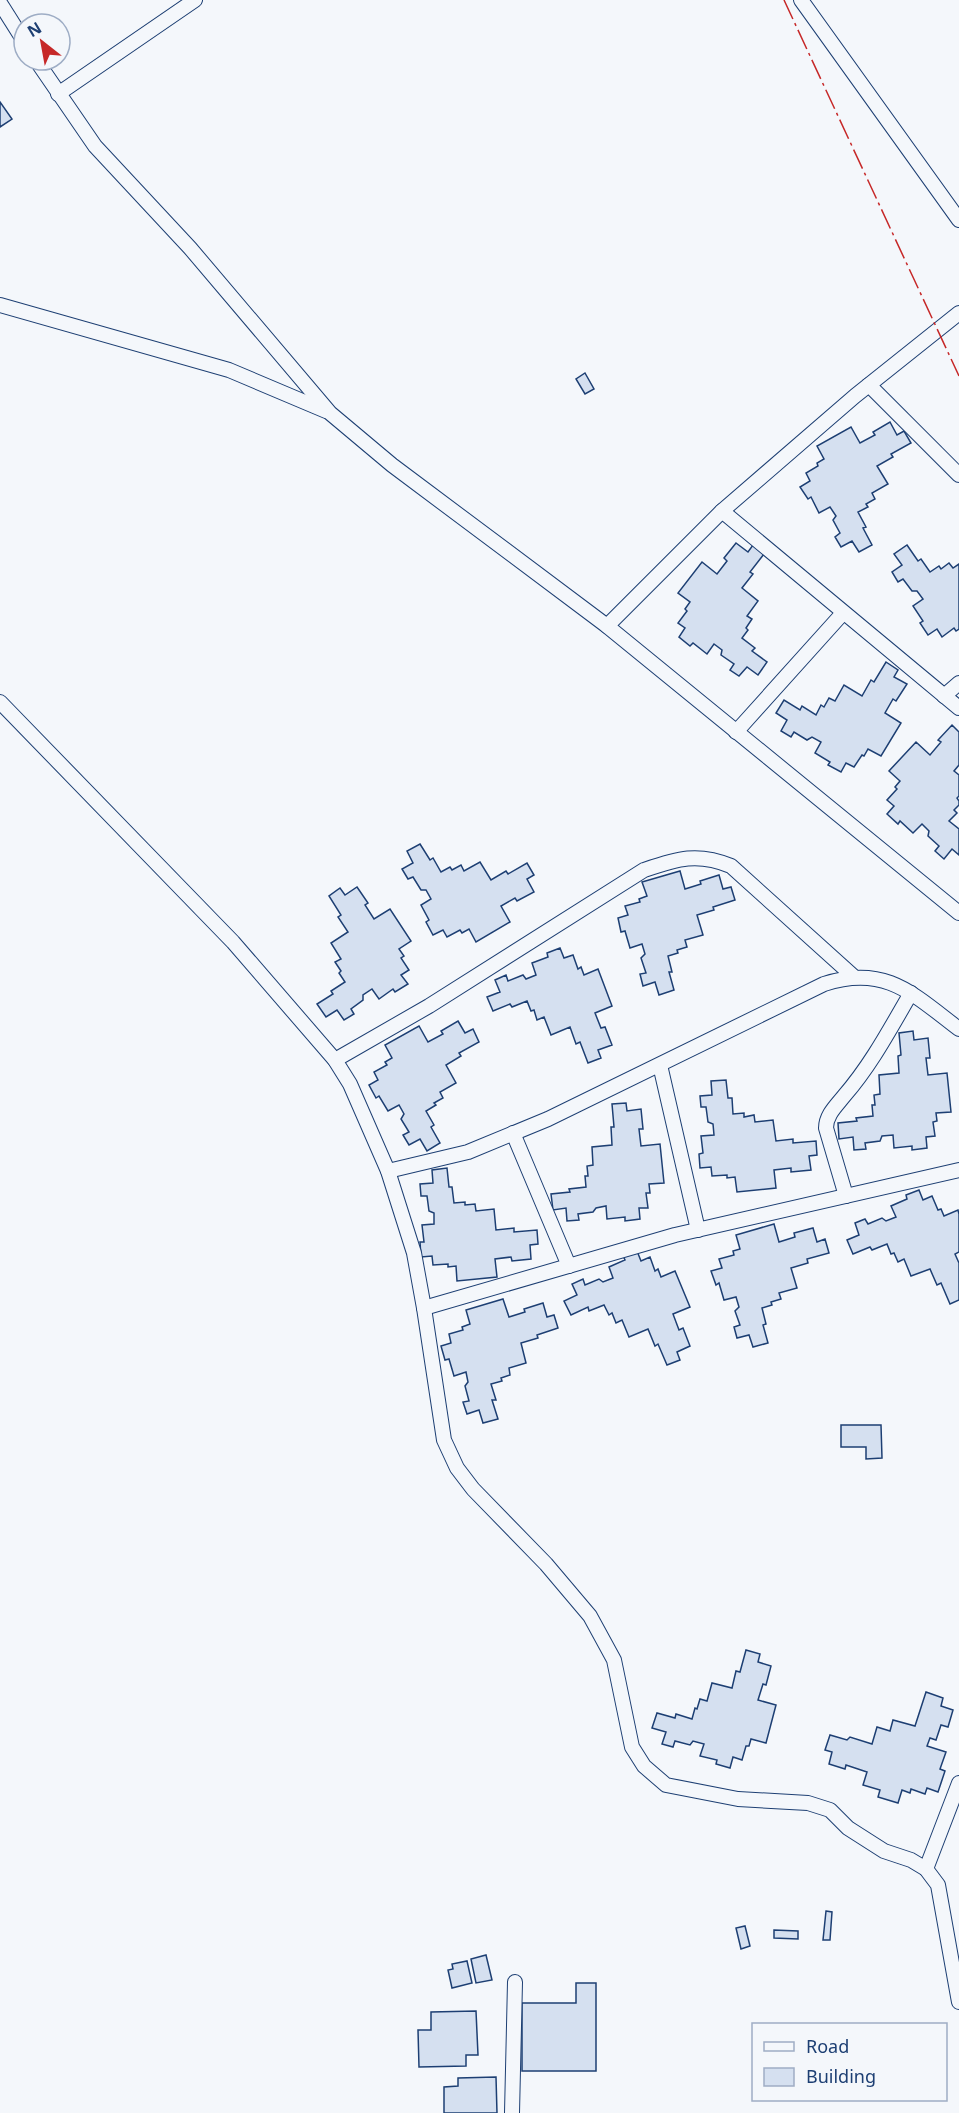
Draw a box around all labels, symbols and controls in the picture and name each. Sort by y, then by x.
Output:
north arrow [12,12,72,72]
text: N [23,16,46,42]
legend [752,2023,947,2101]
text: Road [806,2034,849,2058]
text: Building [806,2064,876,2088]

